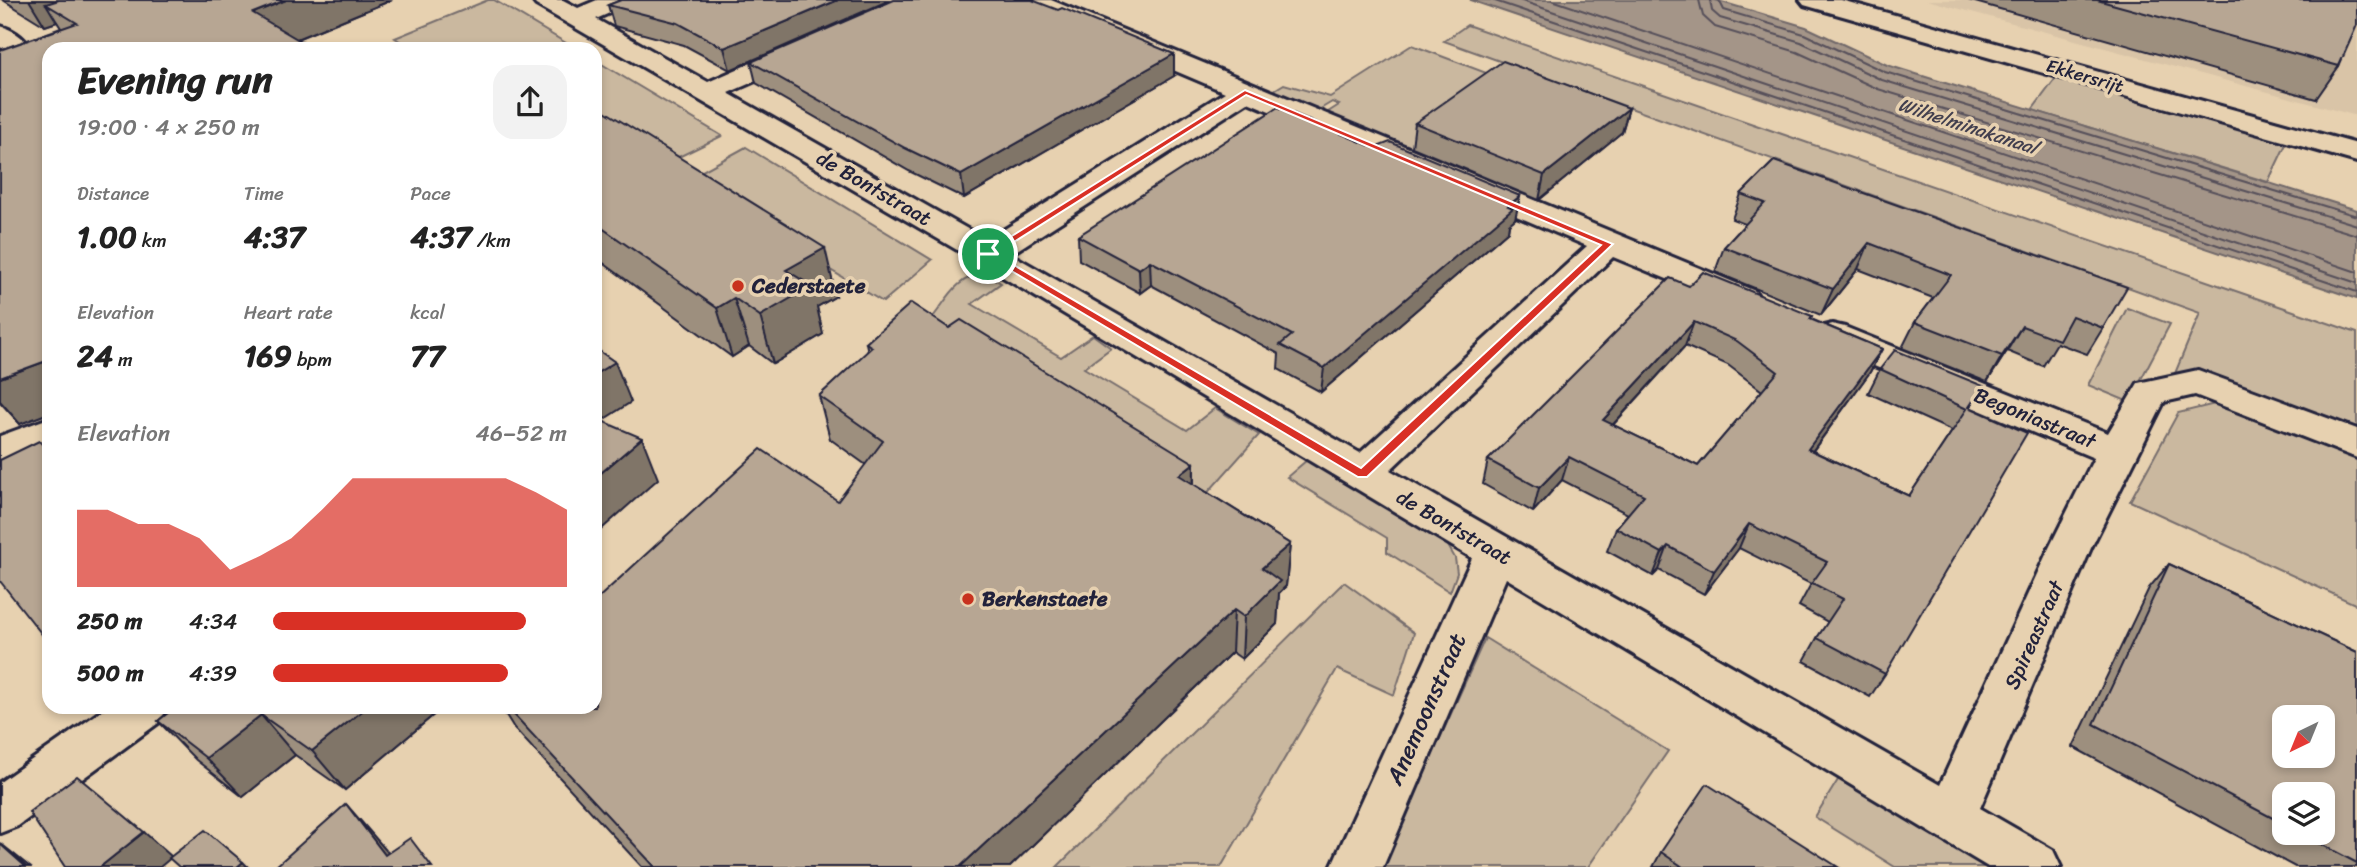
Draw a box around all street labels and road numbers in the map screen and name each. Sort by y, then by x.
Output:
street label: Ekkersrijt [2042,50,2128,102]
street label: de Bontstraat [809,139,939,237]
street label: Begoniastraat [1968,376,2103,460]
street label: de Bontstraat [1389,478,1519,576]
street label: Spireastraat [1993,573,2076,696]
street label: Anemoonstraat [1373,626,1478,793]

